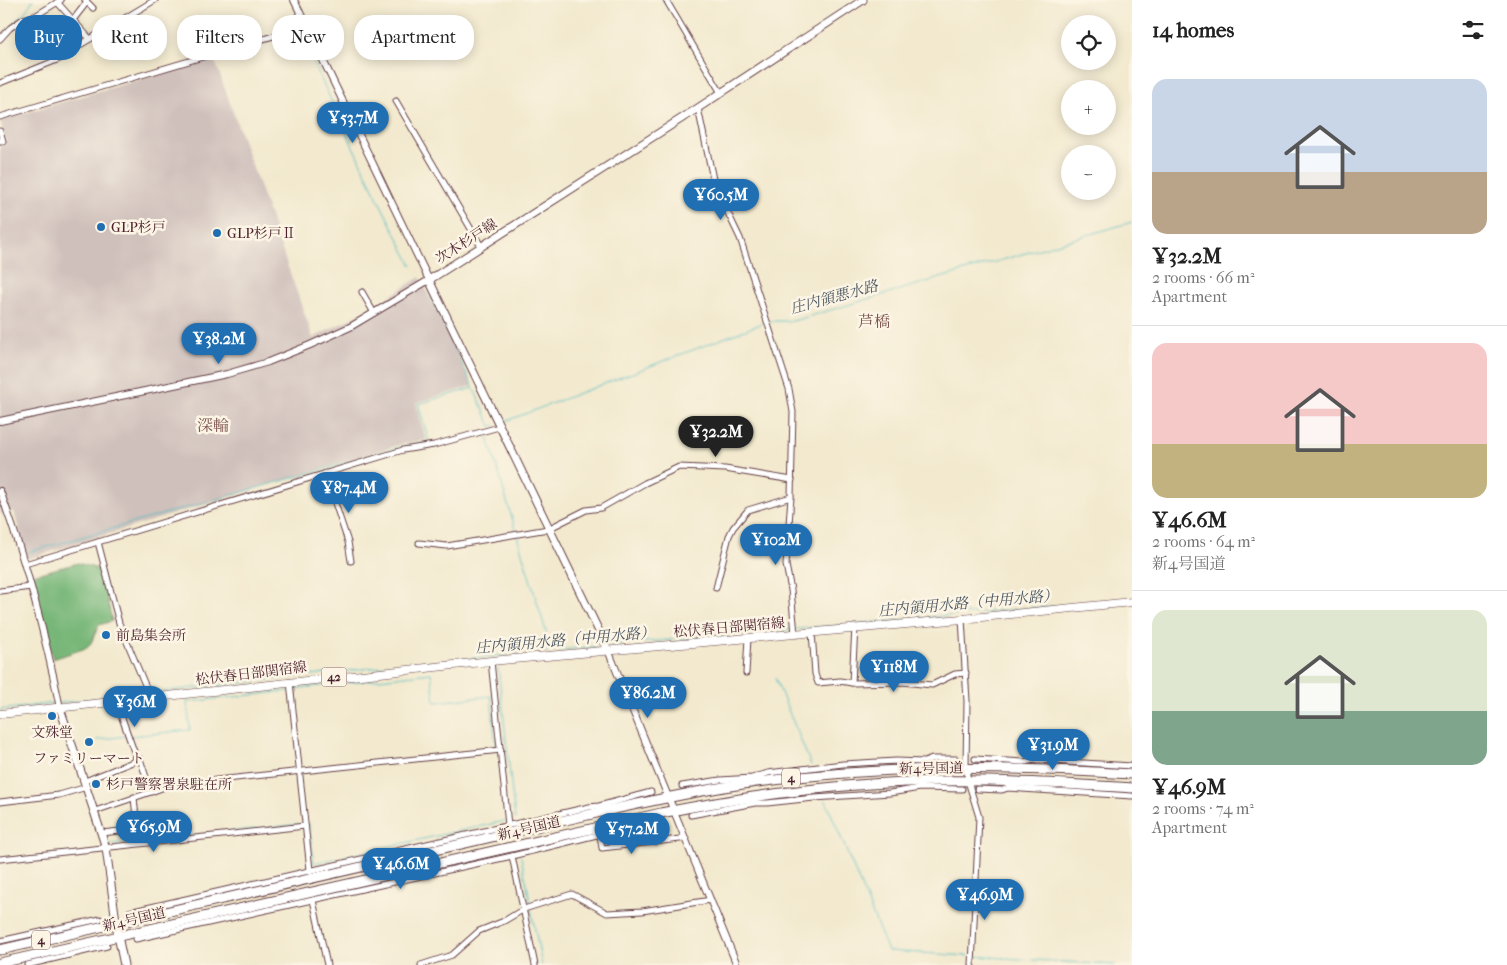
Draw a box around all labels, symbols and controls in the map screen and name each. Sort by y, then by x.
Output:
chip: Buy [15,15,82,60]
chip: Rent [92,15,167,60]
chip: Filters [177,15,262,60]
chip: New [272,15,344,60]
chip: Apartment [354,15,474,60]
map controls [1061,15,1116,200]
button: locate [1061,15,1116,70]
icon: filters [1459,16,1487,44]
text: 14 homes [1152,18,1234,42]
button: + [1061,80,1116,135]
pin: ¥53.7M [312,102,394,144]
text: ¥53.7M [328,108,378,127]
icon: home [1275,112,1365,202]
button: − [1061,145,1116,200]
pin: ¥60.5M [680,178,762,221]
text: ¥60.5M [694,185,748,204]
street label: 次木杉戸線 [432,215,500,268]
place label: GLP杉戸 [111,219,166,236]
marker: GLP杉戸 [95,221,107,233]
place label: GLP杉戸Ⅱ [227,225,296,242]
marker: GLP杉戸Ⅱ [211,227,223,239]
text: ¥32.2M [1152,244,1222,268]
text: 2 rooms · 66 m² [1152,268,1254,287]
water label: 庄内領悪水路 [788,276,881,317]
text: Apartment [1152,287,1227,306]
district label: 芦橋 [858,312,890,331]
pin: ¥38.2M [178,322,260,365]
text: ¥38.2M [193,329,245,348]
icon: home [1275,375,1365,465]
district label: 深輪 [197,416,229,435]
pin: ¥32.2M [675,416,757,458]
text: ¥32.2M [689,422,743,441]
pin: ¥87.4M [308,472,390,514]
text: ¥87.4M [321,478,377,497]
text: ¥46.6M [1152,508,1227,532]
pin: ¥102M [741,524,811,566]
text: ¥102M [751,530,801,549]
text: 2 rooms · 64 m² [1152,532,1255,551]
text: 新4号国道 [1152,554,1225,573]
water label: 庄内領用水路（中用水路） [878,586,1058,620]
street label: 松伏春日部関宿線 [673,614,786,641]
water label: 庄内領用水路（中用水路） [475,623,655,657]
place label: 前島集会所 [116,627,186,644]
marker: 前島集会所 [100,629,112,641]
icon: home [1275,642,1365,732]
pin: ¥118M [859,650,929,693]
text: ¥118M [871,657,917,676]
street label: 松伏春日部関宿線 [194,658,308,689]
road number: 42 [322,668,346,686]
pin: ¥86.2M [607,676,689,719]
text: ¥86.2M [620,683,676,702]
pin: ¥36M [105,686,165,728]
text: ¥36M [114,692,156,711]
marker: 文殊堂 [46,710,58,722]
place label: 文殊堂 [31,724,73,741]
pin: ¥31.9M [1012,728,1094,771]
text: ¥31.9M [1028,735,1078,754]
marker: ファミリーマート [83,736,95,748]
place label: ファミリーマート [33,750,145,767]
street label: 新4号国道 [899,759,963,778]
road number: 4 [782,768,800,788]
text: ¥46.9M [1152,775,1226,799]
place label: 杉戸警察署泉駐在所 [106,776,232,793]
marker: 杉戸警察署泉駐在所 [90,778,102,790]
text: 2 rooms · 74 m² [1152,799,1254,818]
pin: ¥65.9M [113,810,195,853]
pin: ¥57.2M [591,812,673,855]
street label: 新4号国道 [496,813,562,844]
text: ¥65.9M [127,817,181,836]
text: Apartment [1152,818,1227,837]
text: ¥57.2M [606,819,658,838]
pin: ¥46.6M [360,848,442,890]
text: ¥46.6M [373,854,429,873]
pin: ¥46.9M [944,878,1026,921]
text: ¥46.9M [957,885,1013,904]
street label: 新4号国道 [101,904,167,935]
road number: 4 [32,930,50,950]

